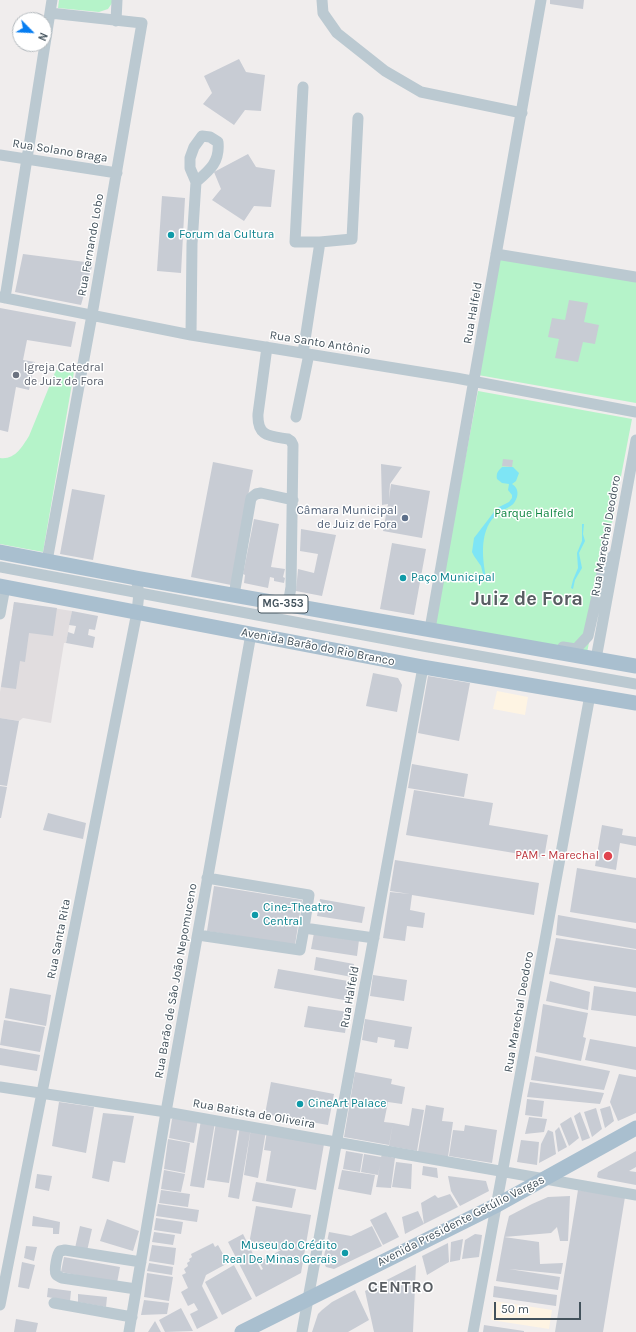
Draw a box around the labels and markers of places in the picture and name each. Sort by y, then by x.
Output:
place label: Forum da Cultura [179,228,274,242]
marker: Forum da Cultura [166,230,176,240]
place label: Igreja Catedral de Juiz de Fora [24,361,104,389]
marker: Igreja Catedral de Juiz de Fora [11,370,21,380]
place label: Câmara Municipal de Juiz de Fora [296,504,397,532]
marker: Câmara Municipal de Juiz de Fora [400,513,410,523]
place label: Paço Municipal [411,571,495,585]
marker: Paço Municipal [398,573,408,583]
place label: PAM - Marechal [515,849,599,863]
marker: PAM - Marechal [602,850,614,862]
place label: Cine-Theatro Central [263,901,333,929]
marker: Cine-Theatro Central [250,910,260,920]
place label: CineArt Palace [308,1097,386,1111]
marker: CineArt Palace [295,1099,305,1109]
place label: Museu do Crédito Real De Minas Gerais [222,1239,337,1267]
marker: Museu do Crédito Real De Minas Gerais [340,1248,350,1258]

